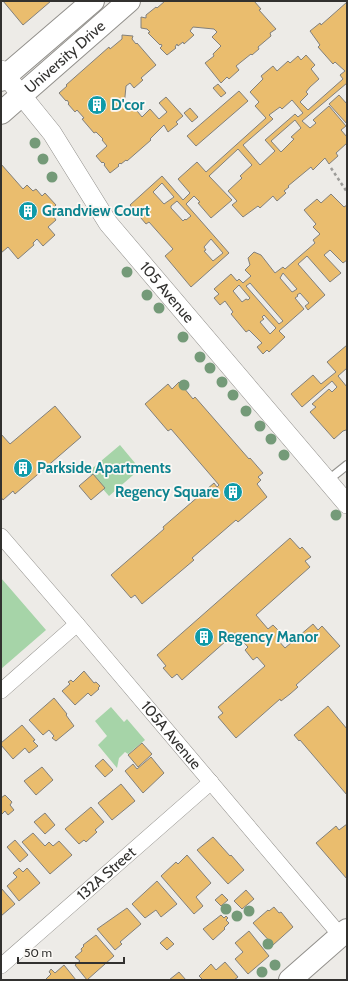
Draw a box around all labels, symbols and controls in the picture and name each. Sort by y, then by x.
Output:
street label: University Drive [21,17,109,97]
building icon: D'cor [86,94,108,116]
place label: D'cor [111,96,145,114]
building icon: Grandview Court [17,200,39,222]
place label: Grandview Court [42,202,150,220]
street label: 105 Avenue [136,258,198,327]
building icon: Parkside Apartments [12,457,34,479]
place label: Parkside Apartments [37,459,171,477]
building icon: Regency Square [222,481,244,503]
place label: Regency Square [115,483,219,501]
building icon: Regency Manor [193,626,215,648]
place label: Regency Manor [218,628,318,646]
street label: 105A Avenue [137,697,205,773]
street label: 132A Street [73,843,139,904]
scale bar [18,939,124,965]
text: 50 m [24,945,52,960]

